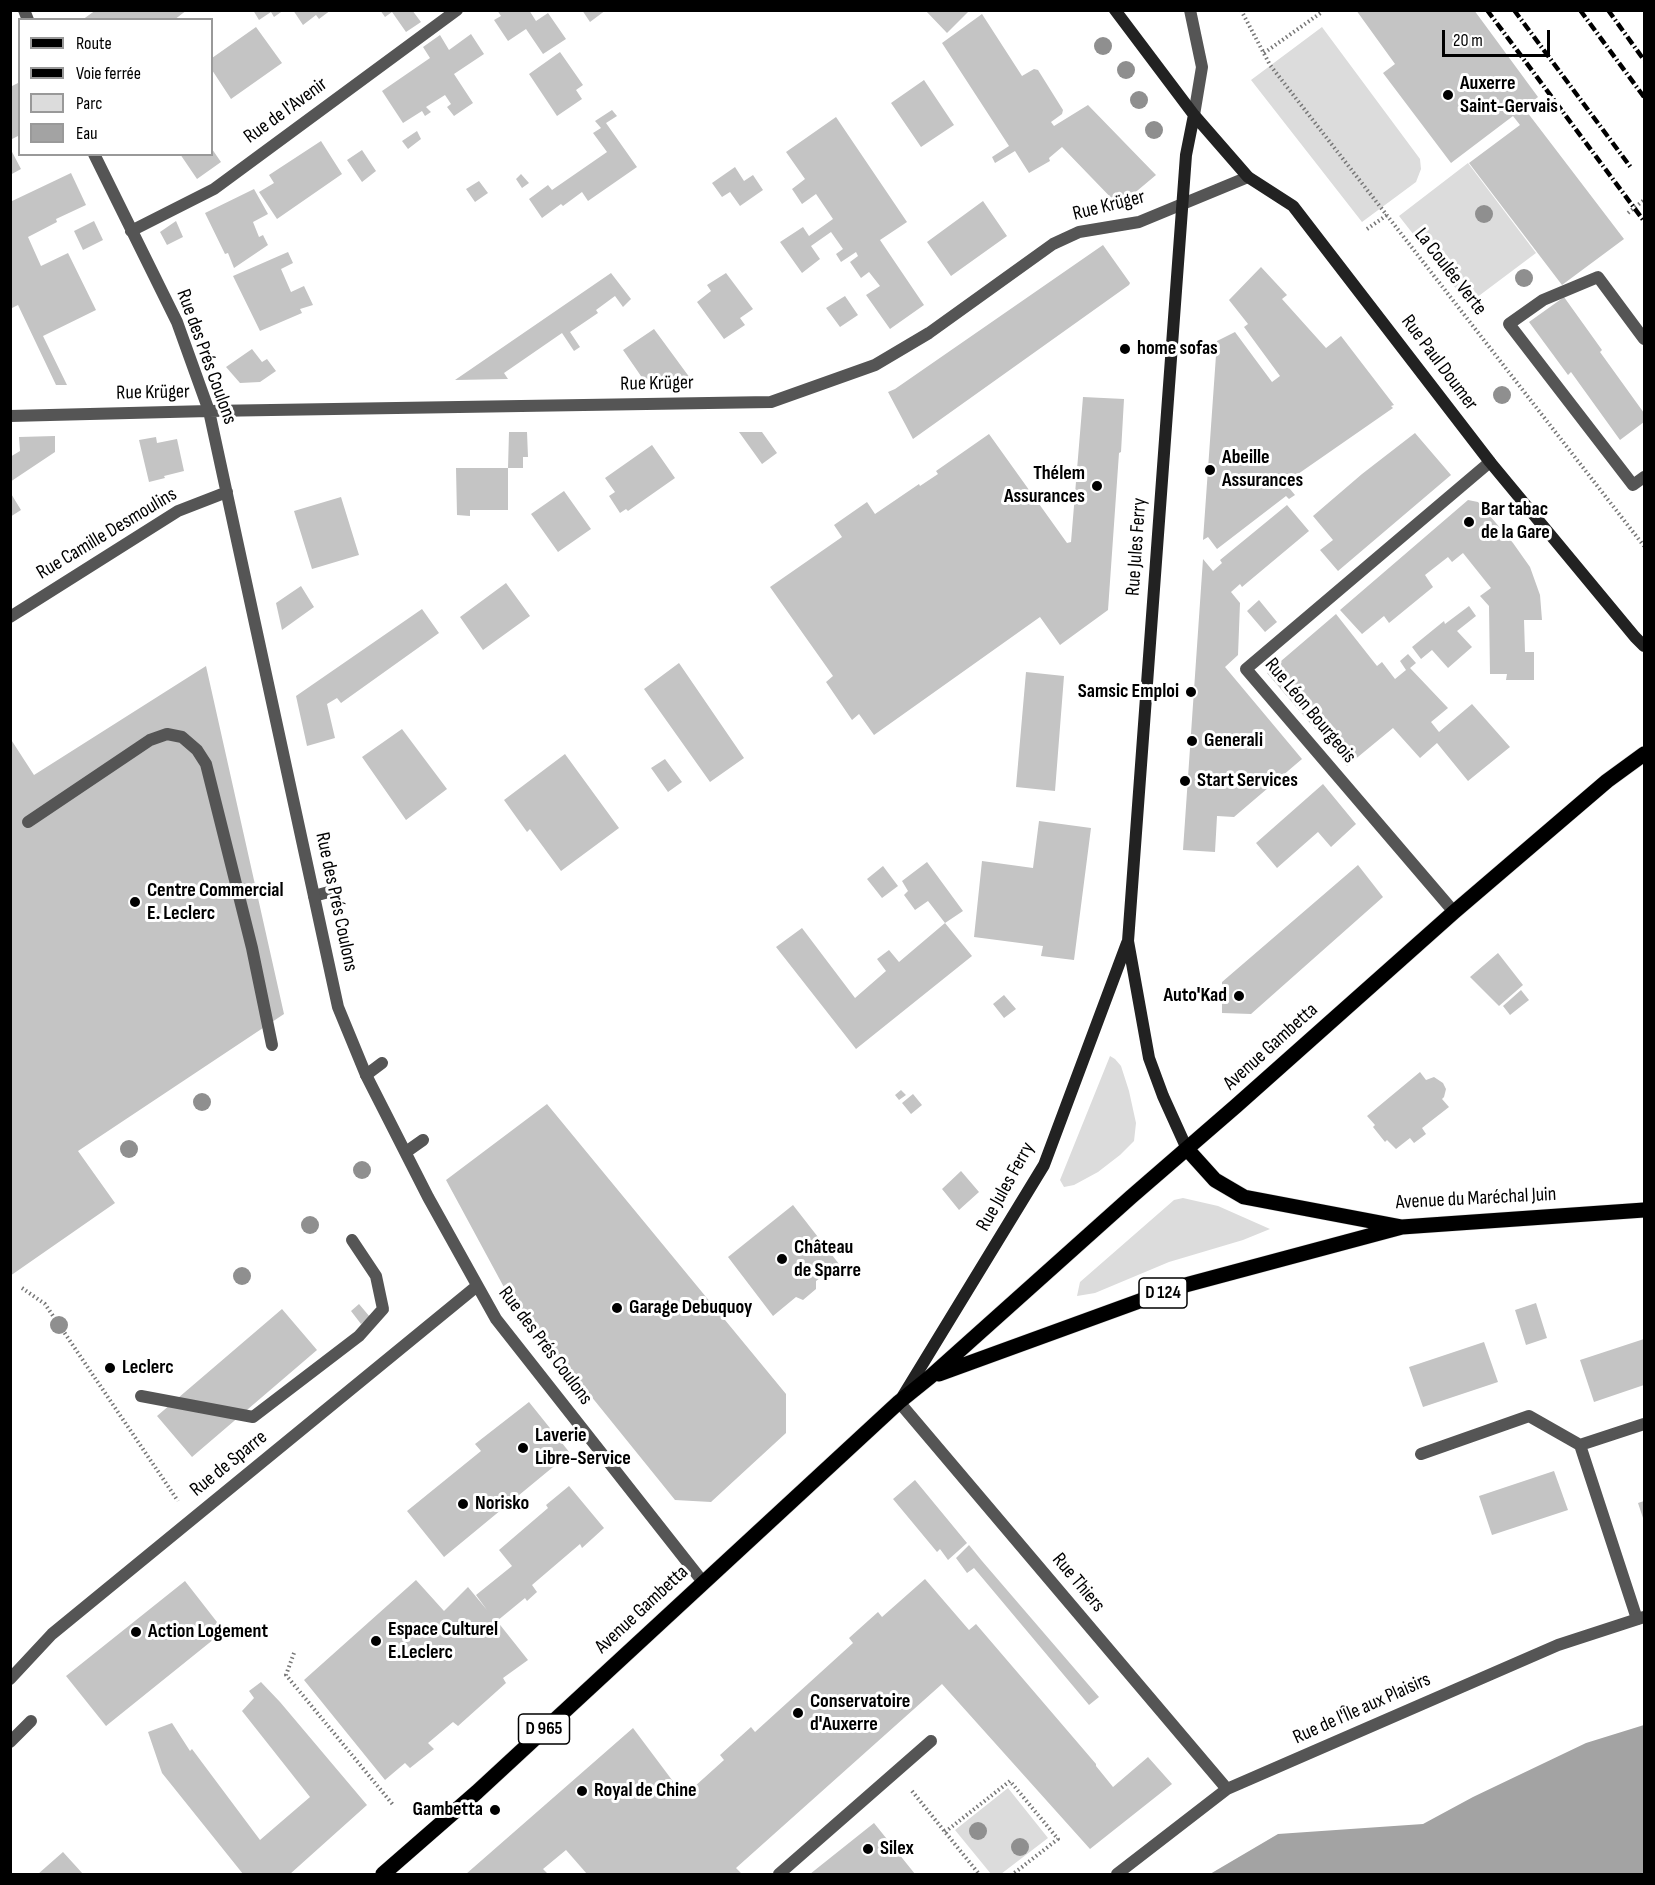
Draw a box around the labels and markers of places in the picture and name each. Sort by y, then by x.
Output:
place label: Auxerre Saint-Gervais [1460,72,1558,119]
marker: Auxerre Saint-Gervais [1441,88,1455,102]
place label: home sofas [1137,337,1218,361]
marker: home sofas [1118,342,1132,356]
place label: Abeille Assurances [1222,446,1303,493]
place label: Thélem Assurances [1004,462,1085,509]
marker: Abeille Assurances [1203,463,1217,477]
marker: Thélem Assurances [1090,479,1104,493]
place label: Bar tabac de la Gare [1481,498,1550,545]
marker: Bar tabac de la Gare [1462,515,1476,529]
place label: Samsic Emploi [1078,680,1179,704]
marker: Samsic Emploi [1184,685,1198,699]
place label: Generali [1204,729,1263,753]
marker: Generali [1185,734,1199,748]
place label: Start Services [1197,769,1298,793]
marker: Start Services [1178,774,1192,788]
place label: Centre Commercial E. Leclerc [147,879,283,926]
marker: Centre Commercial E. Leclerc [128,895,142,909]
place label: Auto'Kad [1163,984,1227,1008]
marker: Auto'Kad [1232,989,1246,1003]
place label: Château de Sparre [794,1236,861,1283]
marker: Château de Sparre [775,1252,789,1266]
place label: Garage Debuquoy [629,1296,752,1320]
marker: Garage Debuquoy [610,1301,624,1315]
place label: Leclerc [122,1356,174,1380]
marker: Leclerc [103,1361,117,1375]
place label: Laverie Libre-Service [535,1424,631,1471]
marker: Laverie Libre-Service [516,1441,530,1455]
place label: Norisko [475,1492,529,1516]
marker: Norisko [456,1497,470,1511]
place label: Espace Culturel E.Leclerc [388,1618,498,1665]
place label: Action Logement [148,1620,268,1644]
marker: Action Logement [129,1625,143,1639]
marker: Espace Culturel E.Leclerc [369,1634,383,1648]
place label: Conservatoire d'Auxerre [810,1690,910,1737]
marker: Conservatoire d'Auxerre [791,1706,805,1720]
place label: Royal de Chine [594,1779,697,1803]
marker: Royal de Chine [575,1784,589,1798]
place label: Gambetta [413,1798,483,1822]
marker: Gambetta [488,1803,502,1817]
place label: Silex [880,1837,914,1861]
marker: Silex [861,1842,875,1856]

